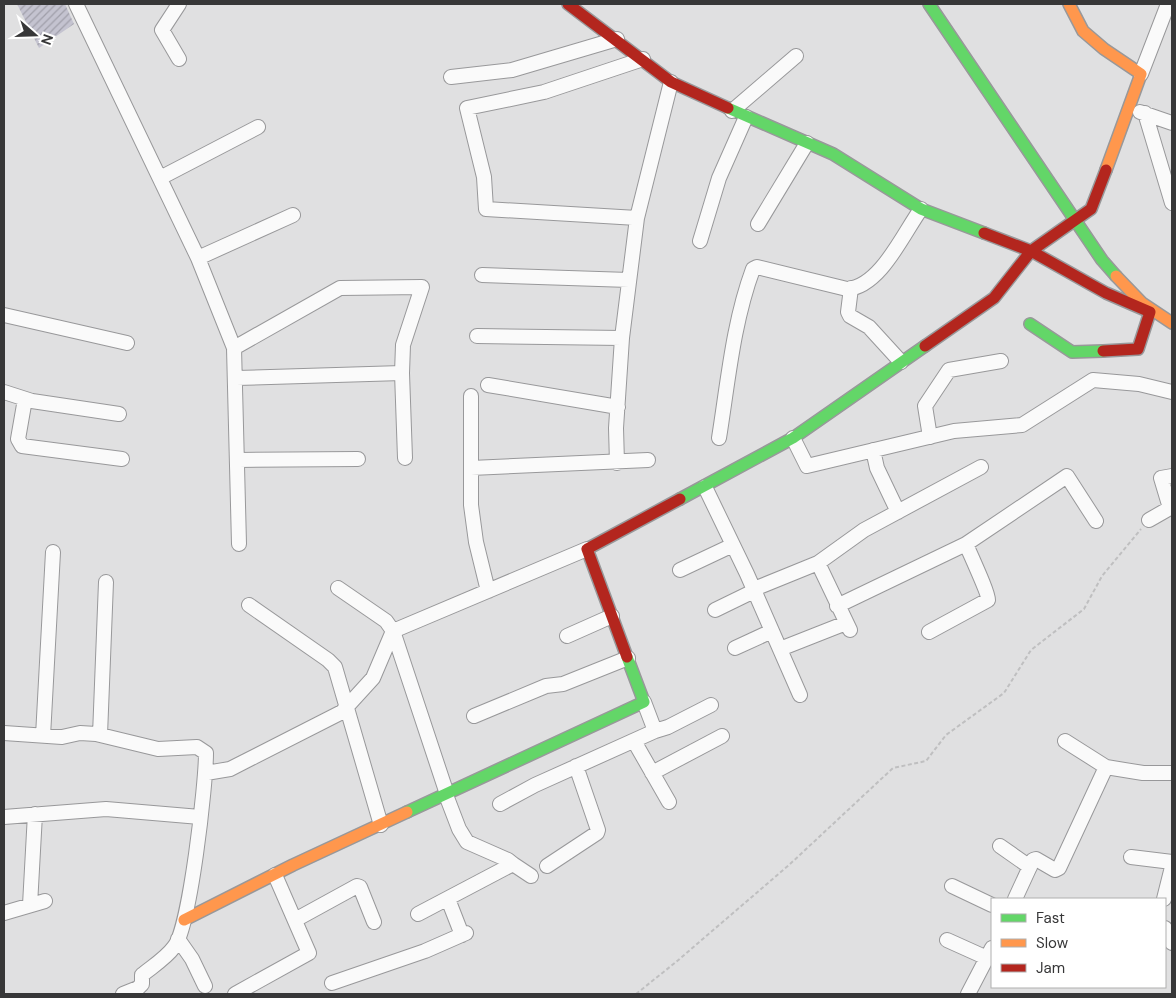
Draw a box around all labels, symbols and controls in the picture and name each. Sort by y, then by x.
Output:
north arrow [10,10,60,60]
text: N [37,32,57,47]
legend [991,898,1166,988]
text: Fast [1036,908,1065,928]
text: Slow [1036,933,1069,953]
text: Jam [1036,958,1065,978]

